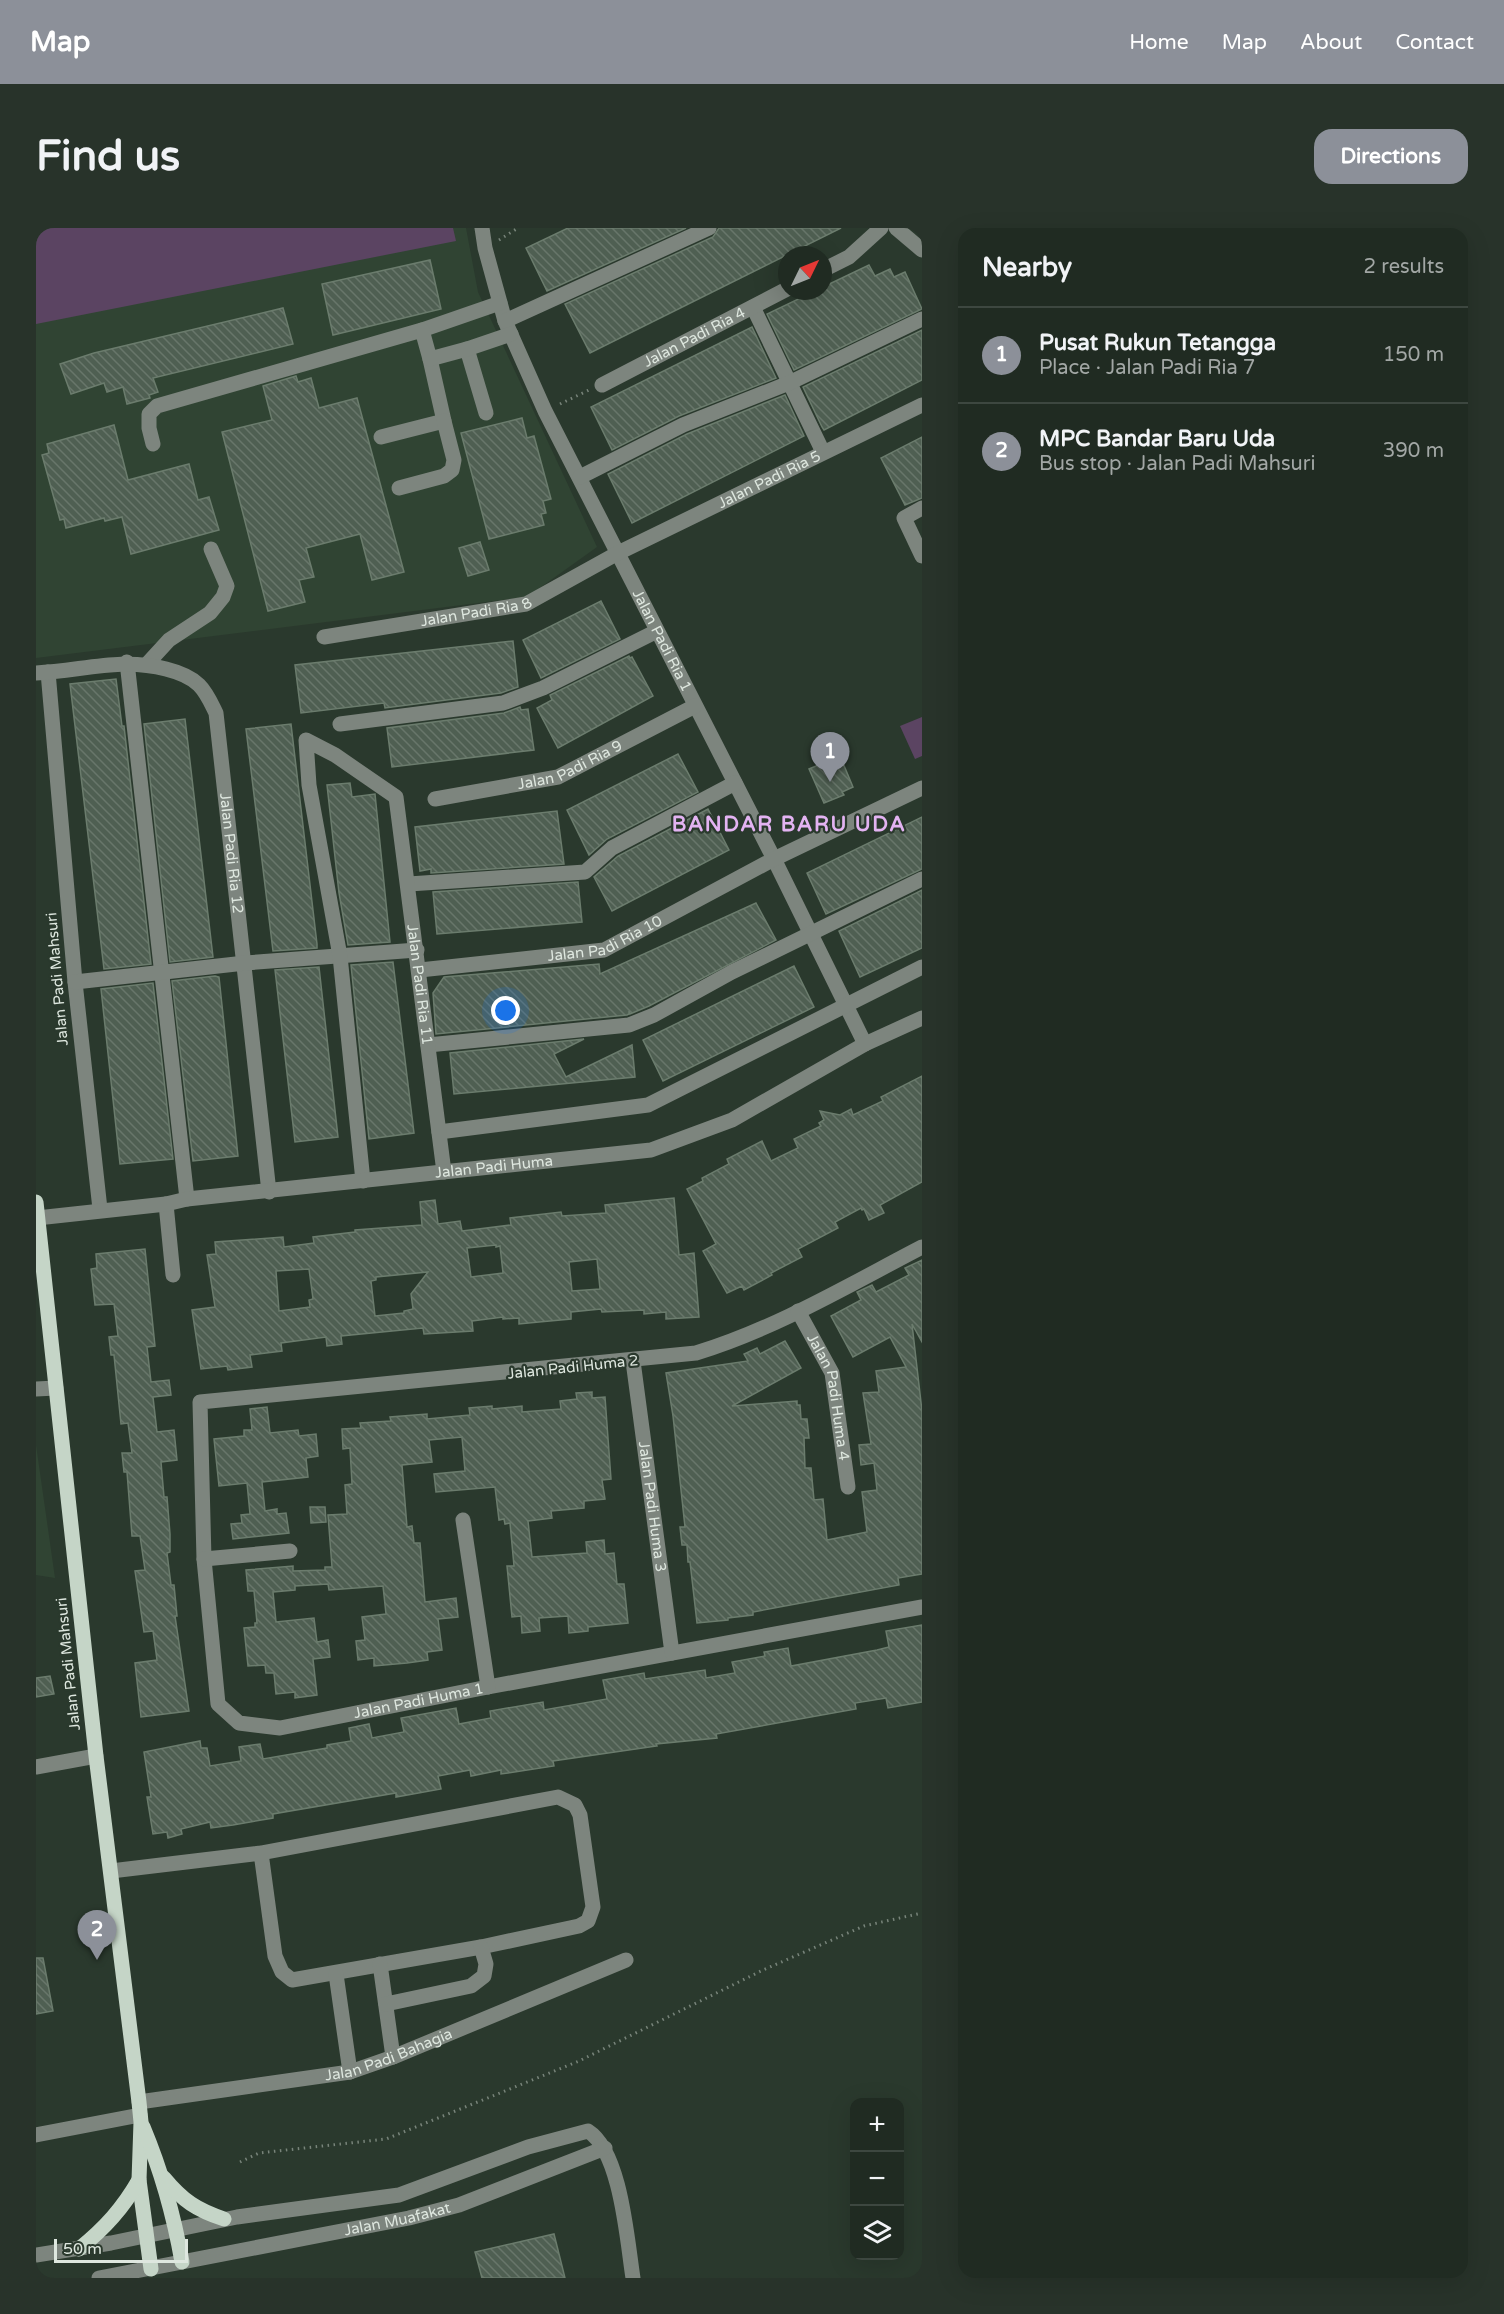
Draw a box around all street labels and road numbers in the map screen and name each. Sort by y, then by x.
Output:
street label: Jalan Padi Ria 4 [640,303,748,371]
street label: Jalan Padi Ria 5 [715,447,824,512]
street label: Jalan Padi Ria 1 [629,586,696,694]
street label: Jalan Padi Ria 8 [419,594,535,630]
street label: Jalan Padi Ria 9 [516,736,625,793]
street label: Jalan Padi Ria 12 [216,792,247,915]
street label: Jalan Padi Mahsuri [42,912,72,1046]
street label: Jalan Padi Ria 10 [546,912,665,965]
street label: Jalan Padi Ria 11 [403,923,437,1046]
street label: Jalan Padi Huma [434,1151,554,1182]
street label: Jalan Padi Huma 4 [803,1330,853,1462]
street label: Jalan Padi Huma 2 [507,1351,639,1383]
street label: Jalan Padi Huma 3 [635,1440,670,1573]
street label: Jalan Padi Mahsuri [52,1597,84,1731]
street label: Jalan Padi Huma 1 [352,1679,485,1722]
street label: Jalan Padi Bahagia [324,2024,455,2084]
street label: Jalan Muafakat [343,2199,453,2239]

